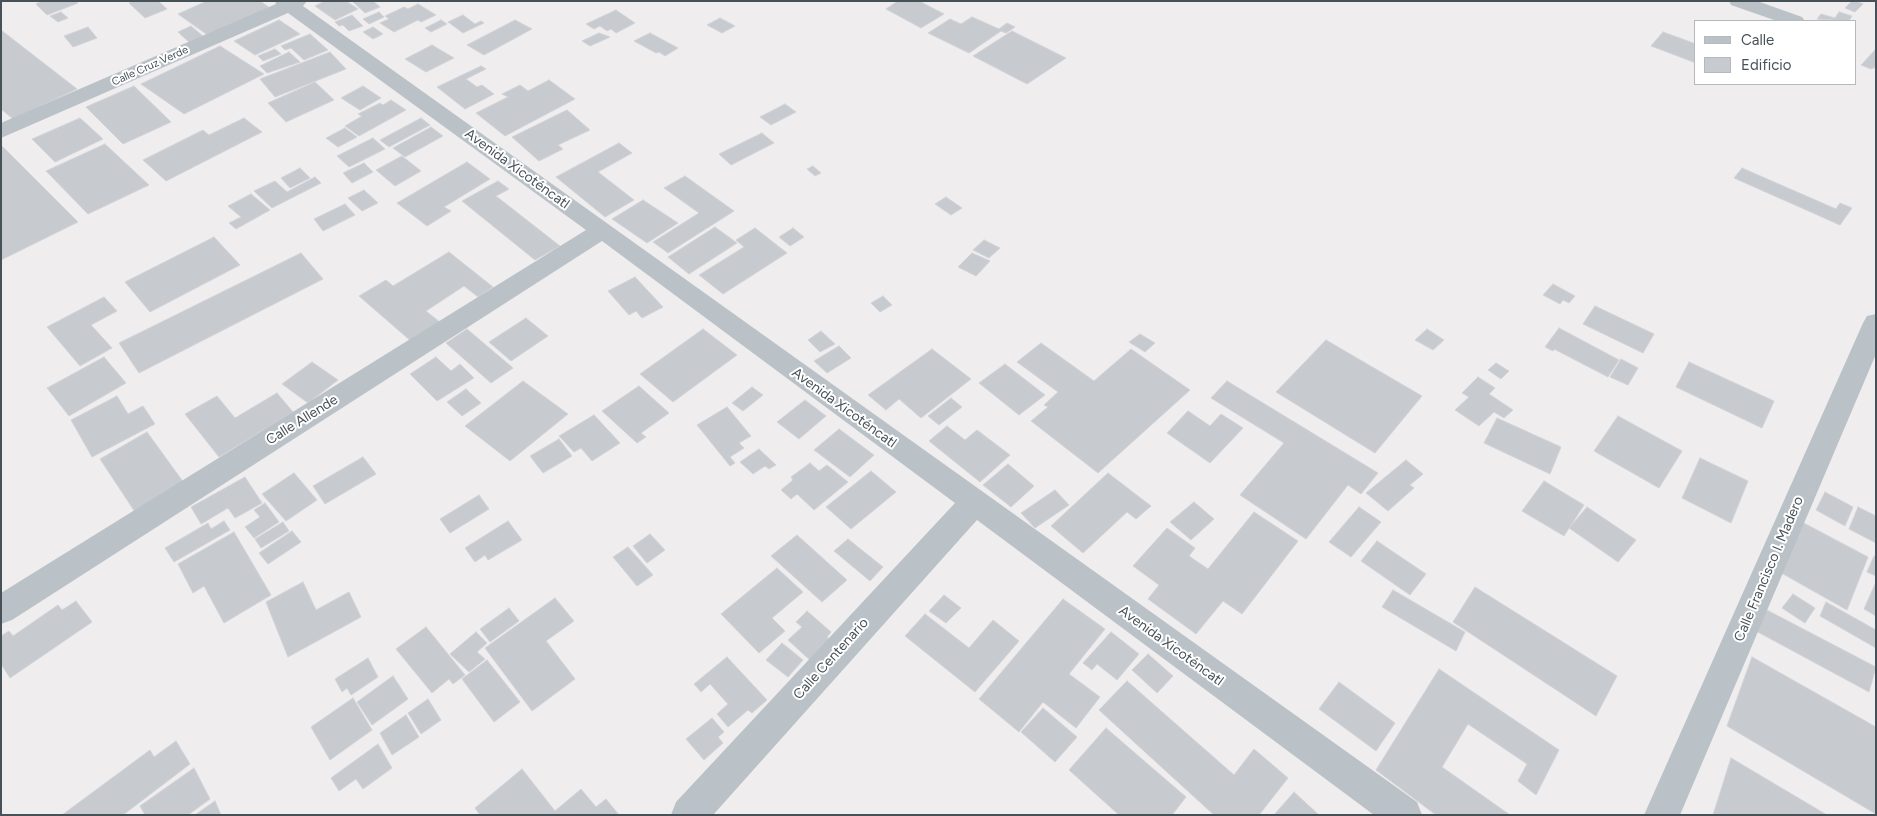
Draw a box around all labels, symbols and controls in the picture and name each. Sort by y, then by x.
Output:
legend [1694,20,1857,85]
text: Calle [1741,31,1774,49]
street label: Calle Cruz Verde [110,43,190,89]
text: Edificio [1741,56,1791,74]
street label: Avenida Xicoténcatl [461,125,573,213]
street label: Avenida Xicoténcatl [788,364,900,452]
street label: Calle Allende [263,391,341,449]
street label: Calle Francisco I. Madero [1731,494,1807,644]
street label: Avenida Xicoténcatl [1115,602,1227,690]
street label: Calle Centenario [790,615,872,703]

